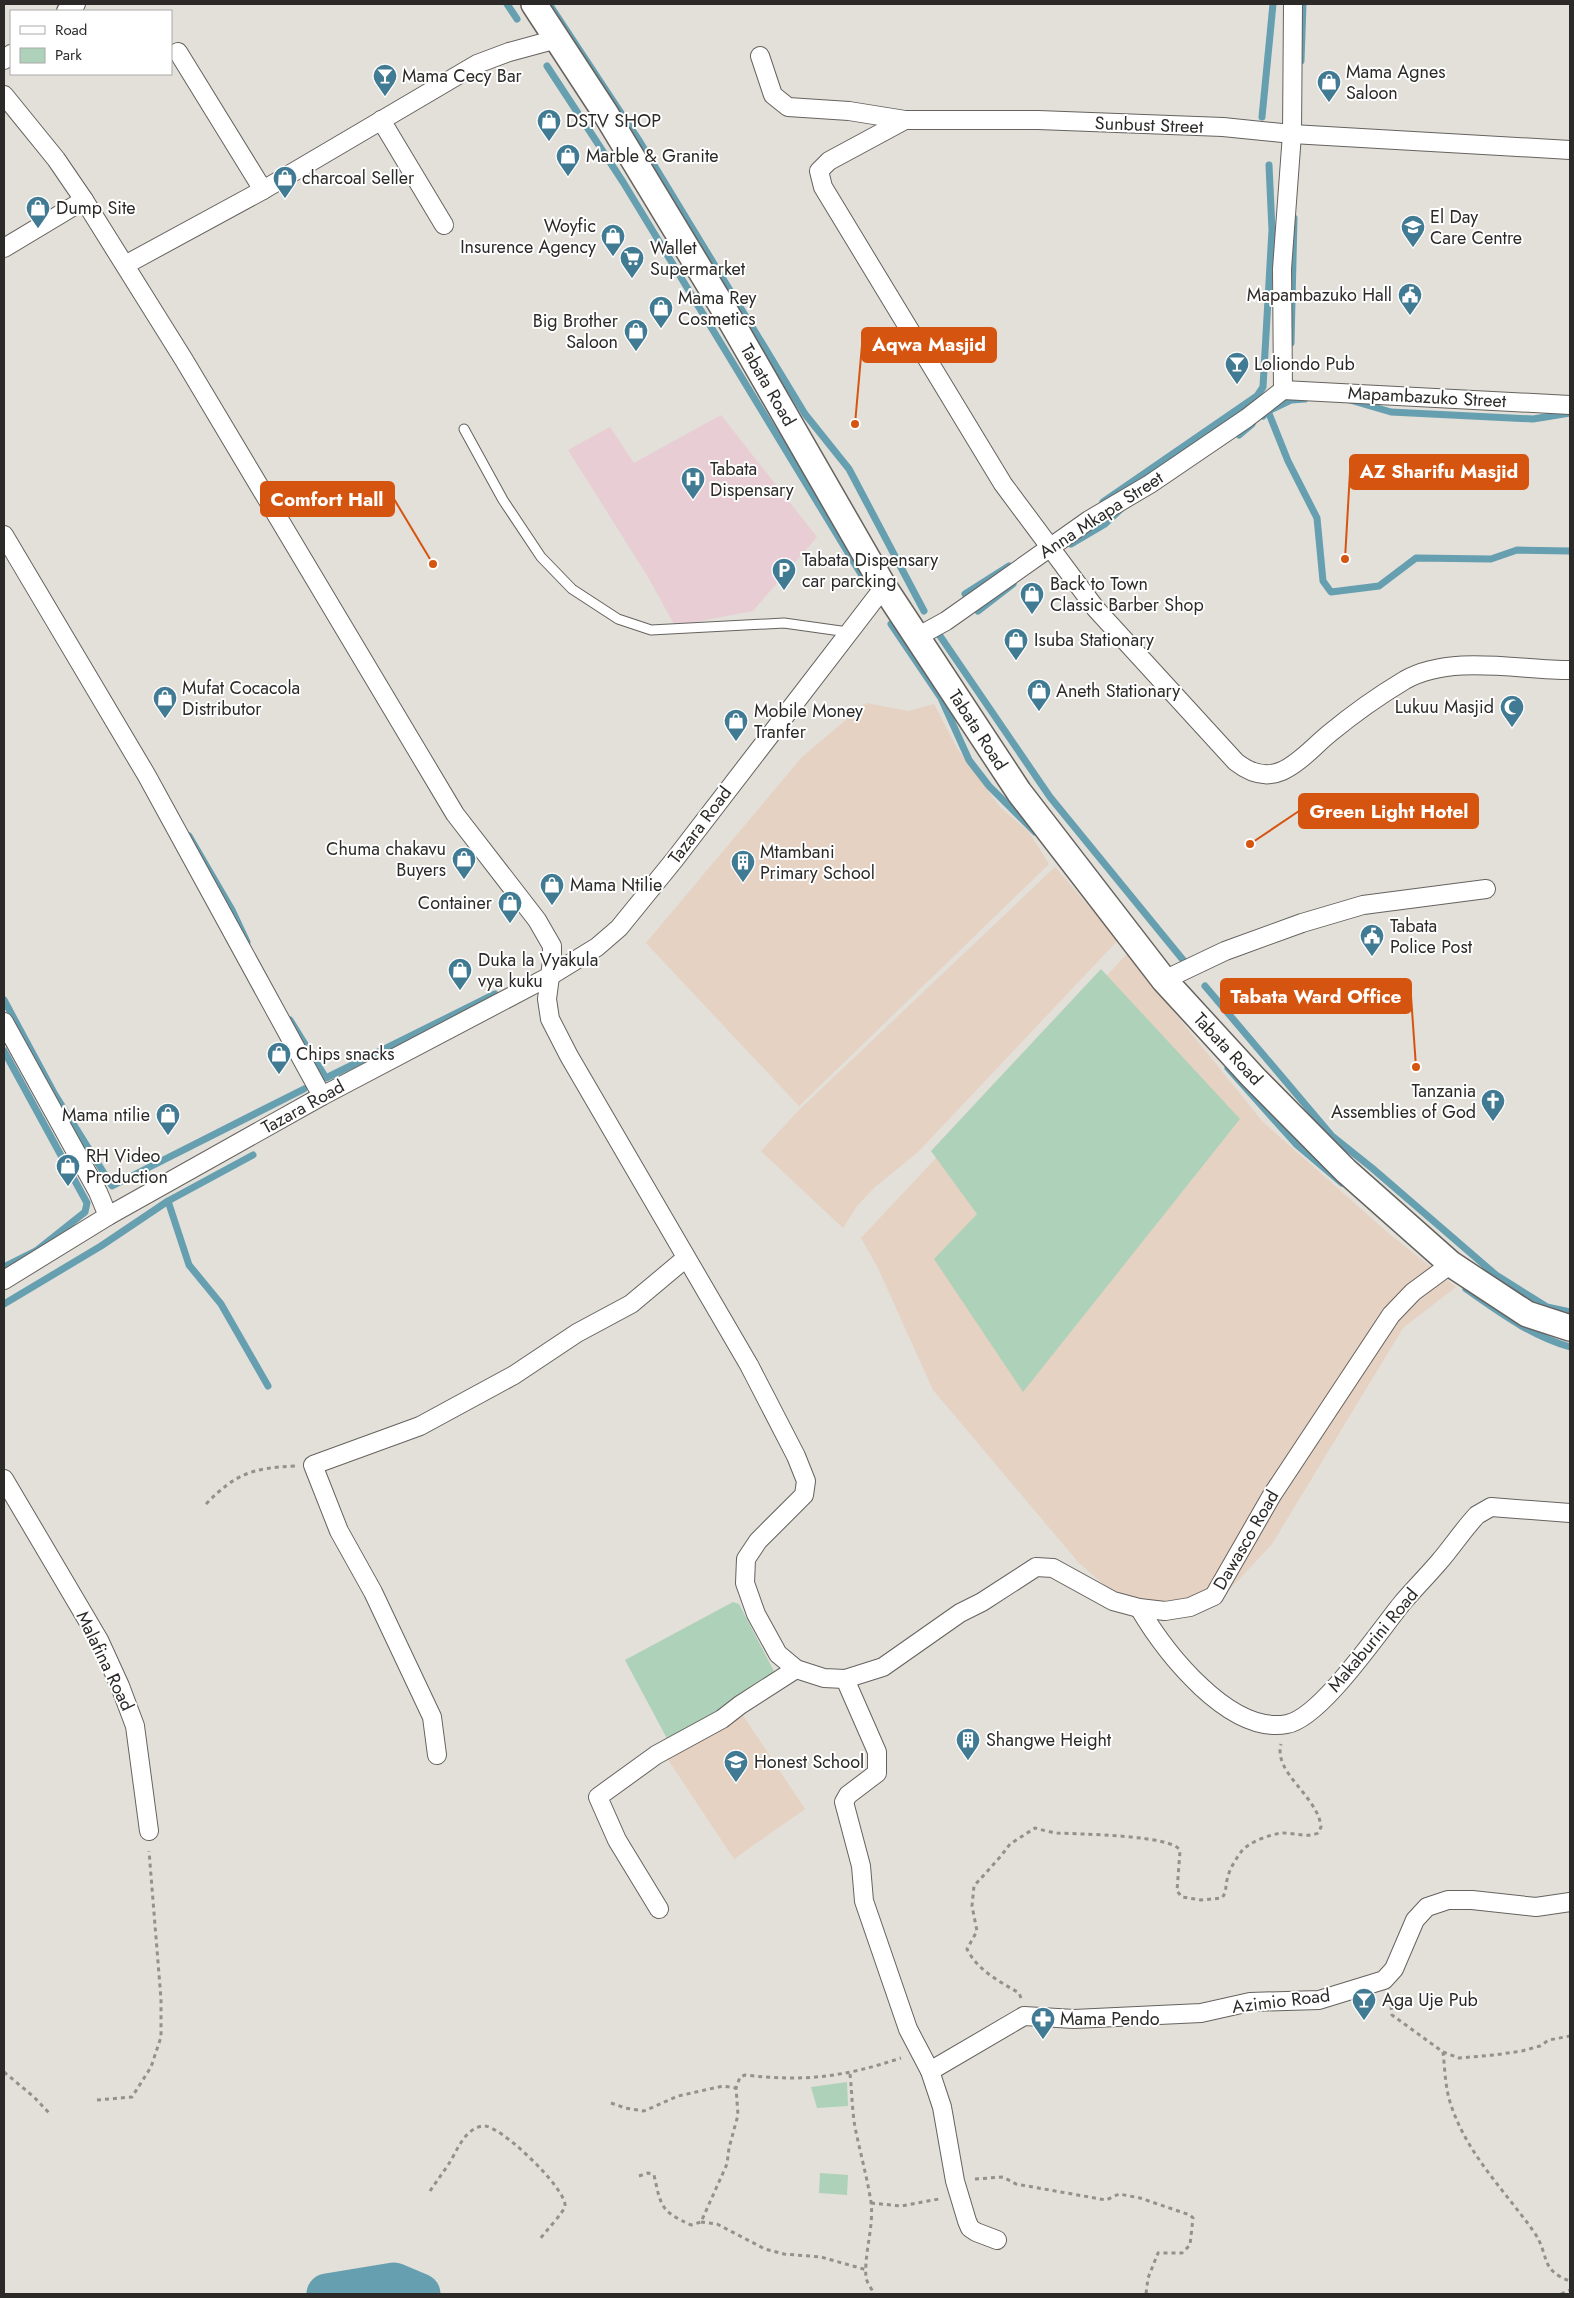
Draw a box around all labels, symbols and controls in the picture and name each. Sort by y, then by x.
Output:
legend [10,10,172,75]
text: Road [55,19,87,41]
text: Park [55,44,82,66]
place label: Mama Agnes Saloon [1346,59,1445,106]
bar icon: Mama Cecy Bar [372,63,398,97]
place label: Mama Cecy Bar [402,63,523,89]
shop icon: Mama Agnes Saloon [1316,69,1342,103]
shop icon: DSTV SHOP [536,108,562,142]
place label: DSTV SHOP [566,108,661,134]
street label: Sunbust Street [1094,110,1204,140]
shop icon: Marble & Granite [555,143,581,177]
place label: Marble & Granite [586,143,719,169]
shop icon: charcoal Seller [272,165,298,199]
place label: charcoal Seller [302,165,415,191]
shop icon: Dump Site [25,195,51,229]
place label: Dump Site [56,195,136,221]
place label: El Day Care Centre [1430,204,1522,251]
place label: Woyfic Insurence Agency [460,213,596,260]
school or university icon: El Day Care Centre [1400,214,1426,248]
shop icon: Woyfic Insurence Agency [600,223,626,257]
place label: Wallet Supermarket [650,235,746,282]
supermarket icon: Wallet Supermarket [619,245,645,279]
place label: Mapambazuko Hall [1247,282,1392,308]
public building icon: Mapambazuko Hall [1397,282,1423,316]
place label: Mama Rey Cosmetics [678,285,756,332]
shop icon: Mama Rey Cosmetics [648,295,674,329]
place label: Big Brother Saloon [533,308,619,355]
shop icon: Big Brother Saloon [623,318,649,352]
callout: Aqwa Masjid [862,328,996,362]
text: Aqwa Masjid [871,331,986,358]
street label: Tabata Road [734,339,802,431]
bar icon: Loliondo Pub [1224,351,1250,385]
place label: Loliondo Pub [1254,351,1355,377]
street label: Mapambazuko Street [1347,380,1507,414]
callout: AZ Sharifu Masjid [1350,455,1528,489]
place label: Tabata Dispensary [710,456,794,503]
text: AZ Sharifu Masjid [1359,458,1518,485]
street label: Anna Mkapa Street [1034,465,1169,565]
hospital icon: Tabata Dispensary [680,466,706,500]
callout: Comfort Hall [261,482,394,516]
text: Comfort Hall [271,486,383,513]
place label: Tabata Dispensary car parcking [802,547,938,594]
parking icon: Tabata Dispensary car parcking [771,557,797,591]
place label: Back to Town Classic Barber Shop [1050,571,1204,618]
shop icon: Back to Town Classic Barber Shop [1019,581,1045,615]
shop icon: Isuba Stationary [1003,627,1029,661]
place label: Isuba Stationary [1034,627,1154,653]
place label: Mufat Cocacola Distributor [182,675,300,722]
shop icon: Aneth Stationary [1026,678,1052,712]
place label: Aneth Stationary [1056,678,1180,704]
shop icon: Mufat Cocacola Distributor [152,685,178,719]
street label: Tabata Road [942,685,1014,775]
place label: Lukuu Masjid [1395,694,1494,720]
mosque icon: Lukuu Masjid [1499,694,1525,728]
place label: Mobile Money Tranfer [754,698,863,745]
shop icon: Mobile Money Tranfer [723,708,749,742]
street label: Tazara Road [662,781,738,869]
callout: Green Light Hotel [1299,794,1478,828]
text: Green Light Hotel [1309,798,1469,825]
place label: Chuma chakavu Buyers [326,836,446,883]
place label: Mtambani Primary School [760,839,875,886]
shop icon: Chuma chakavu Buyers [451,846,477,880]
building icon: Mtambani Primary School [730,849,756,883]
shop icon: Mama Ntilie [539,872,565,906]
place label: Mama Ntilie [570,872,662,898]
place label: Container [418,890,493,916]
shop icon: Container [497,890,523,924]
place label: Tabata Police Post [1390,913,1473,960]
public building icon: Tabata Police Post [1359,923,1385,957]
place label: Duka la Vyakula vya kuku [478,947,598,994]
shop icon: Duka la Vyakula vya kuku [447,957,473,991]
callout: Tabata Ward Office [1221,979,1411,1013]
text: Tabata Ward Office [1231,983,1402,1010]
street label: Tabata Road [1187,1007,1269,1091]
shop icon: Chips snacks [266,1041,292,1075]
place label: Chips snacks [296,1041,395,1067]
street label: Tazara Road [257,1074,349,1140]
place label: Tanzania Assemblies of God [1331,1078,1476,1125]
church icon: Tanzania Assemblies of God [1480,1088,1506,1122]
place label: Mama ntilie [62,1102,150,1128]
shop icon: Mama ntilie [155,1102,181,1136]
place label: RH Video Production [86,1143,168,1190]
shop icon: RH Video Production [55,1153,81,1187]
street label: Dawasco Road [1207,1485,1285,1595]
street label: Makaburini Road [1322,1582,1424,1698]
street label: Malafina Road [70,1607,140,1715]
building icon: Shangwe Height [955,1727,981,1761]
place label: Shangwe Height [986,1727,1112,1753]
school or university icon: Honest School [723,1749,749,1783]
place label: Honest School [754,1749,864,1775]
street label: Azimio Road [1231,1982,1331,2020]
bar icon: Aga Uje Pub [1351,1987,1377,2021]
place label: Aga Uje Pub [1382,1987,1478,2013]
pharmacy icon: Mama Pendo [1030,2006,1056,2040]
place label: Mama Pendo [1060,2006,1160,2032]

